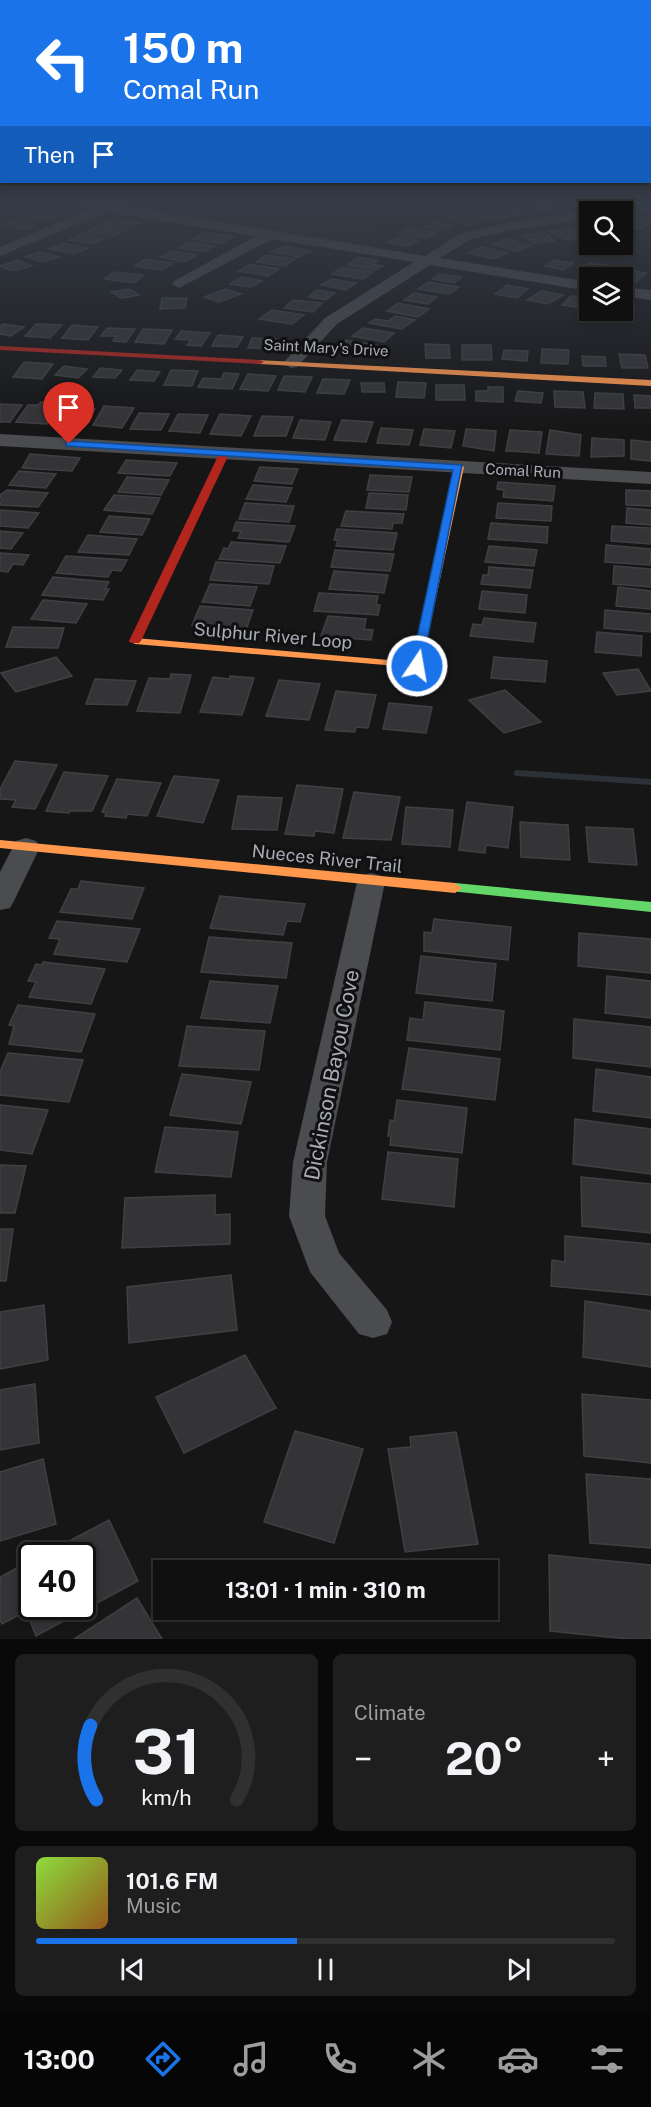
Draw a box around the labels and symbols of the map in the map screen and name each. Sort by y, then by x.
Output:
street label: Saint Mary's Drive [263,336,389,359]
pin [43,382,94,444]
street label: Comal Run [485,460,561,481]
street label: Sulphur River Loop [193,618,353,653]
position arrow [385,634,449,698]
street label: Nueces River Trail [251,840,403,877]
street label: Dickinson Bayou Cove [299,968,364,1182]
speed limit sign: 40 [18,1542,96,1620]

